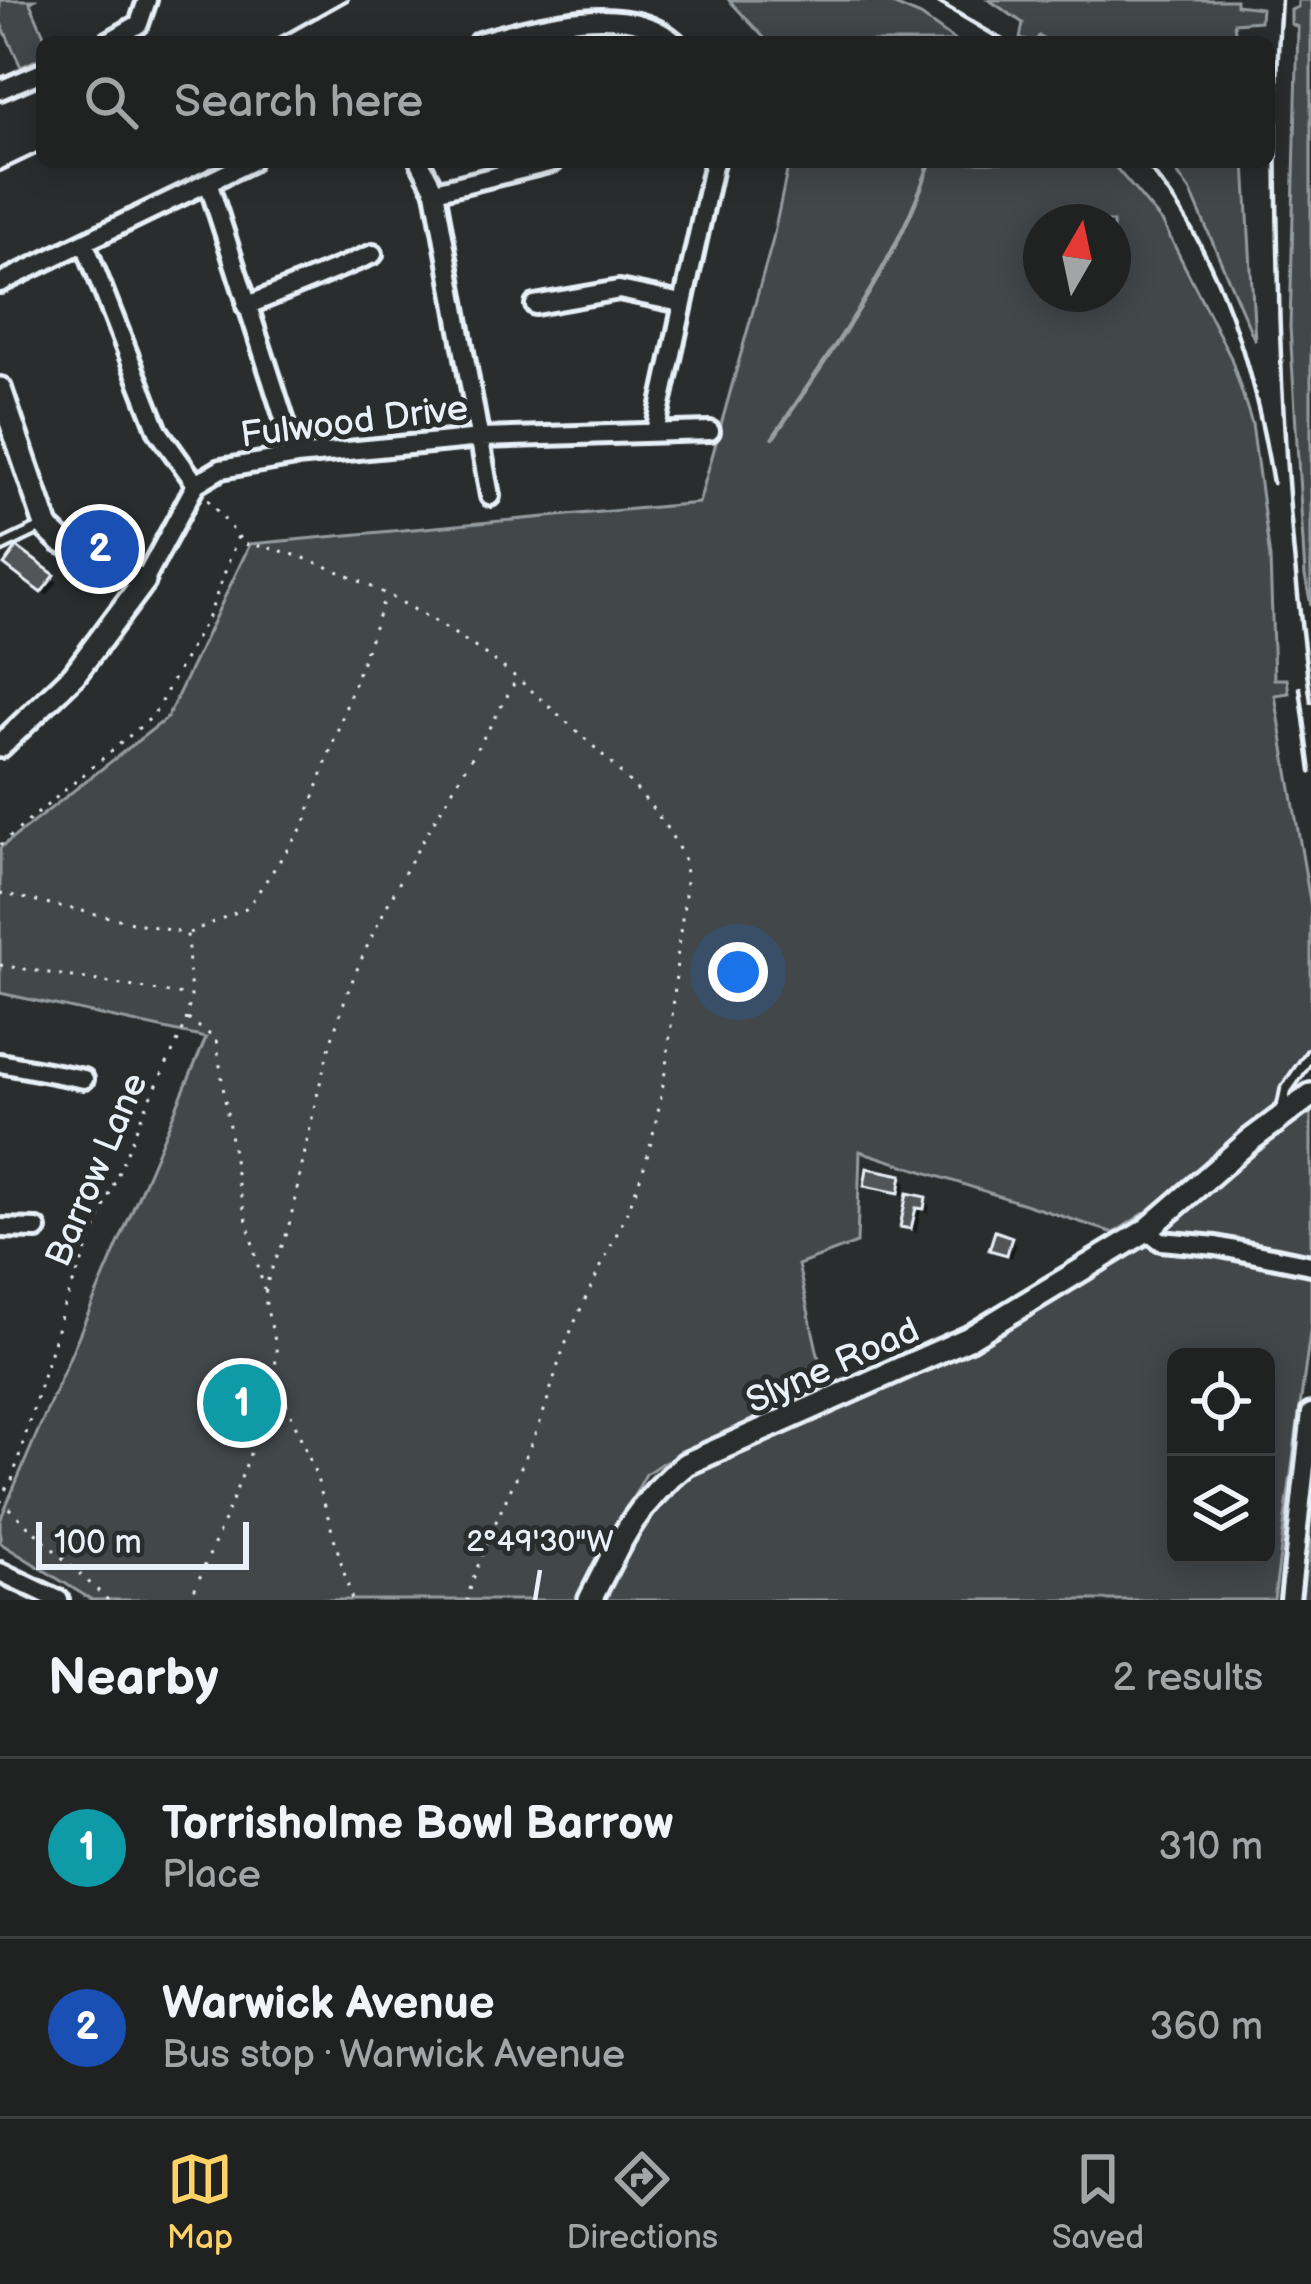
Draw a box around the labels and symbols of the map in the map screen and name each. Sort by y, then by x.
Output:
north arrow [1023,204,1131,312]
street label: Fulwood Drive [238,387,471,458]
pin: 2 [61,504,139,594]
your location [708,942,768,1002]
street label: Barrow Lane [37,1067,157,1273]
street label: Slyne Road [740,1309,926,1423]
pin: 1 [203,1358,281,1448]
scale bar [36,1516,249,1569]
text: 2°49'30"W [466,1524,614,1560]

